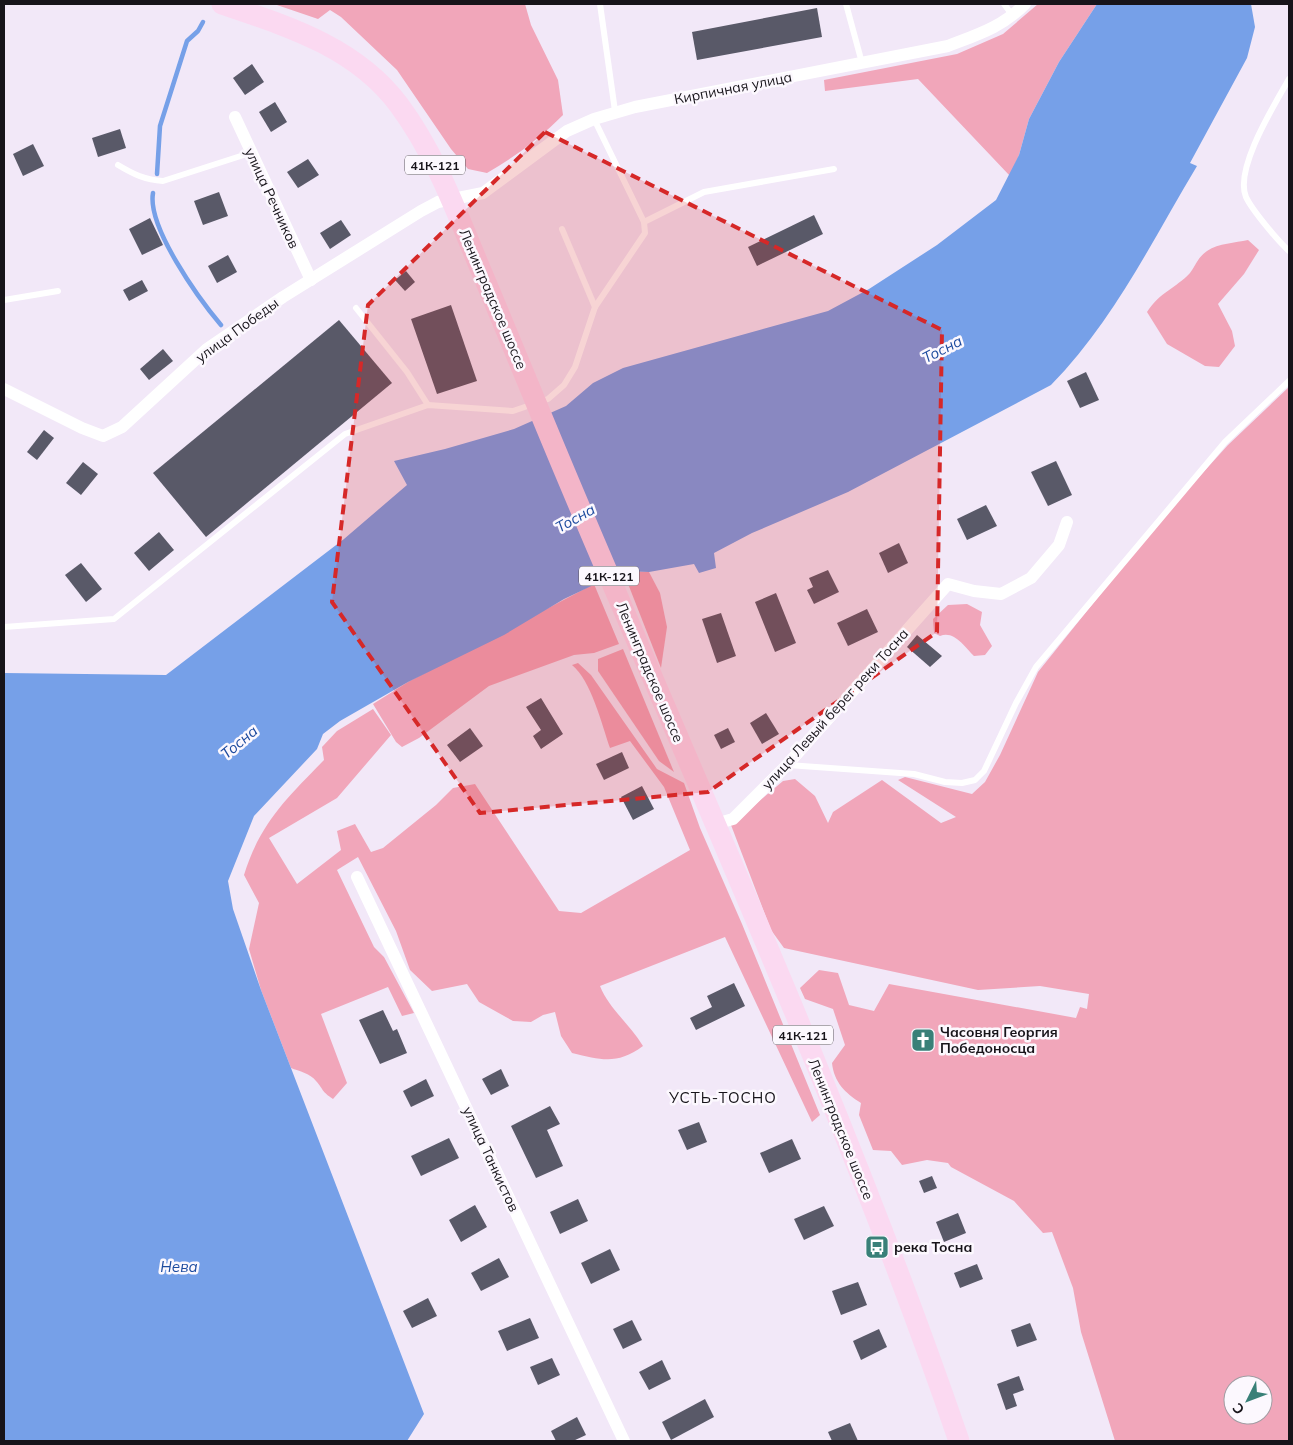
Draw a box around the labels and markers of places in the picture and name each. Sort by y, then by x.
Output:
place label: Часовня Георгия Победоносца [940,1023,1058,1057]
church icon: Часовня Георгия Победоносца [910,1027,936,1053]
bus stop icon: река Тосна [864,1234,890,1260]
place label: река Тосна [894,1238,972,1256]

